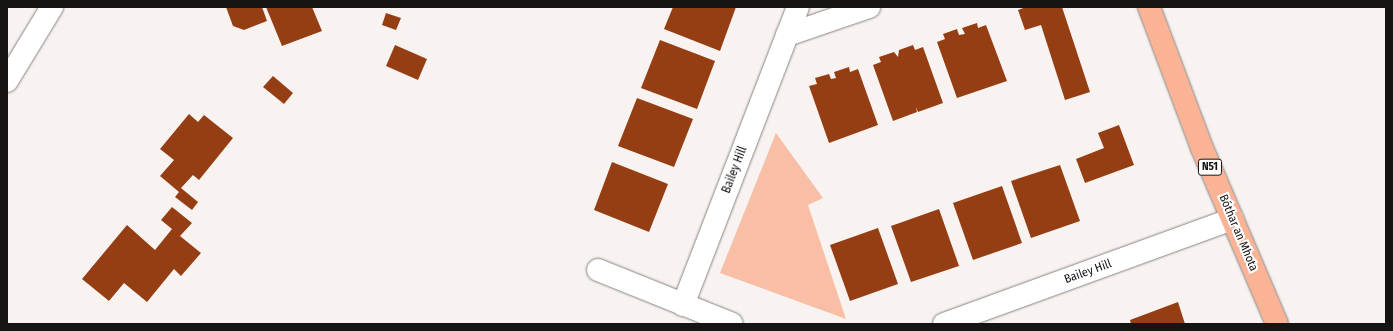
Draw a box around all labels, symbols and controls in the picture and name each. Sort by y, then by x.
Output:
street label: Bailey Hill [719,144,751,196]
road number: N51 [1197,158,1223,176]
street label: Bóthar an Mhota [1215,192,1261,274]
street label: Bailey Hill [1062,257,1114,287]

